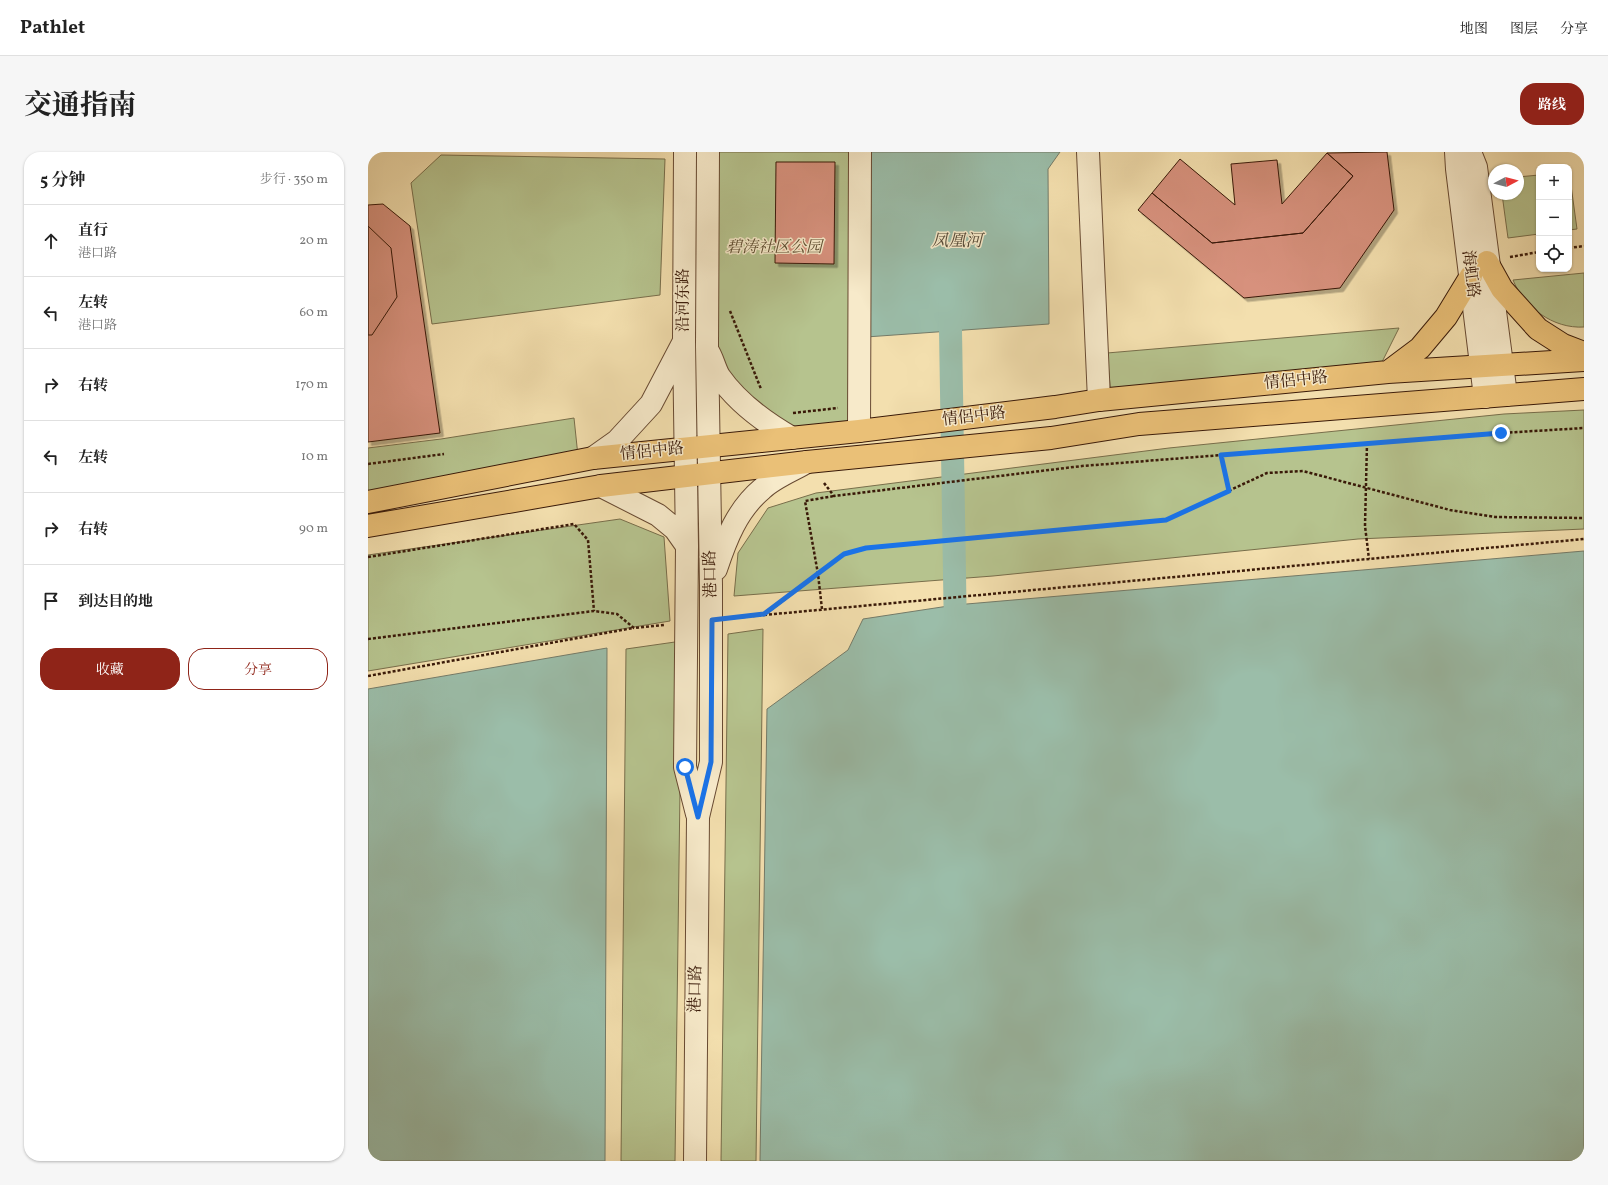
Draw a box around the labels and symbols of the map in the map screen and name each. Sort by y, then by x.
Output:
north arrow [1488,164,1524,200]
water label: 凤凰河 [932,230,985,253]
park label: 碧涛社区公园 [726,237,825,259]
street label: 海虹路 [1456,249,1484,299]
street label: 沿河东路 [673,268,695,332]
street label: 情侶中路 [1263,367,1329,395]
street label: 情侶中路 [941,402,1007,432]
route end [1492,424,1510,442]
street label: 情侶中路 [619,438,685,466]
street label: 港口路 [700,550,722,598]
route start [676,758,694,776]
street label: 港口路 [685,965,707,1013]

